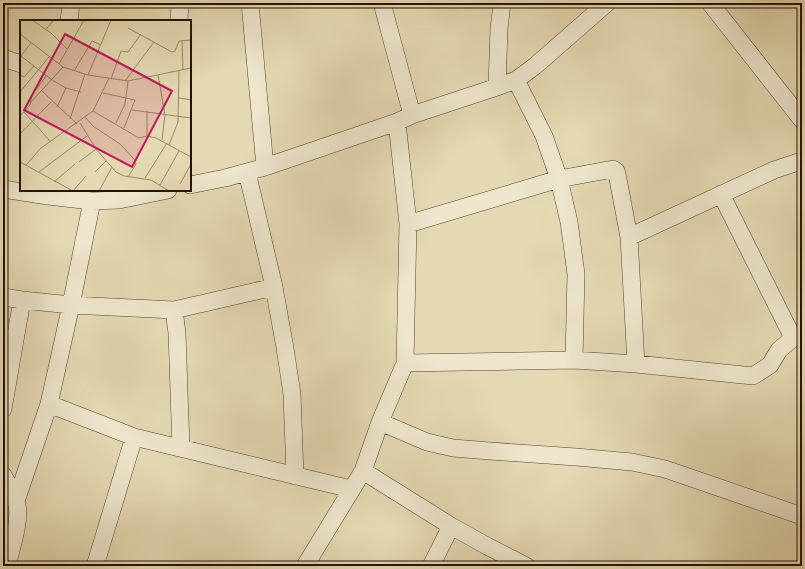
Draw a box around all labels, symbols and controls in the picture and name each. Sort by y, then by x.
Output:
inset map [20,20,191,191]

